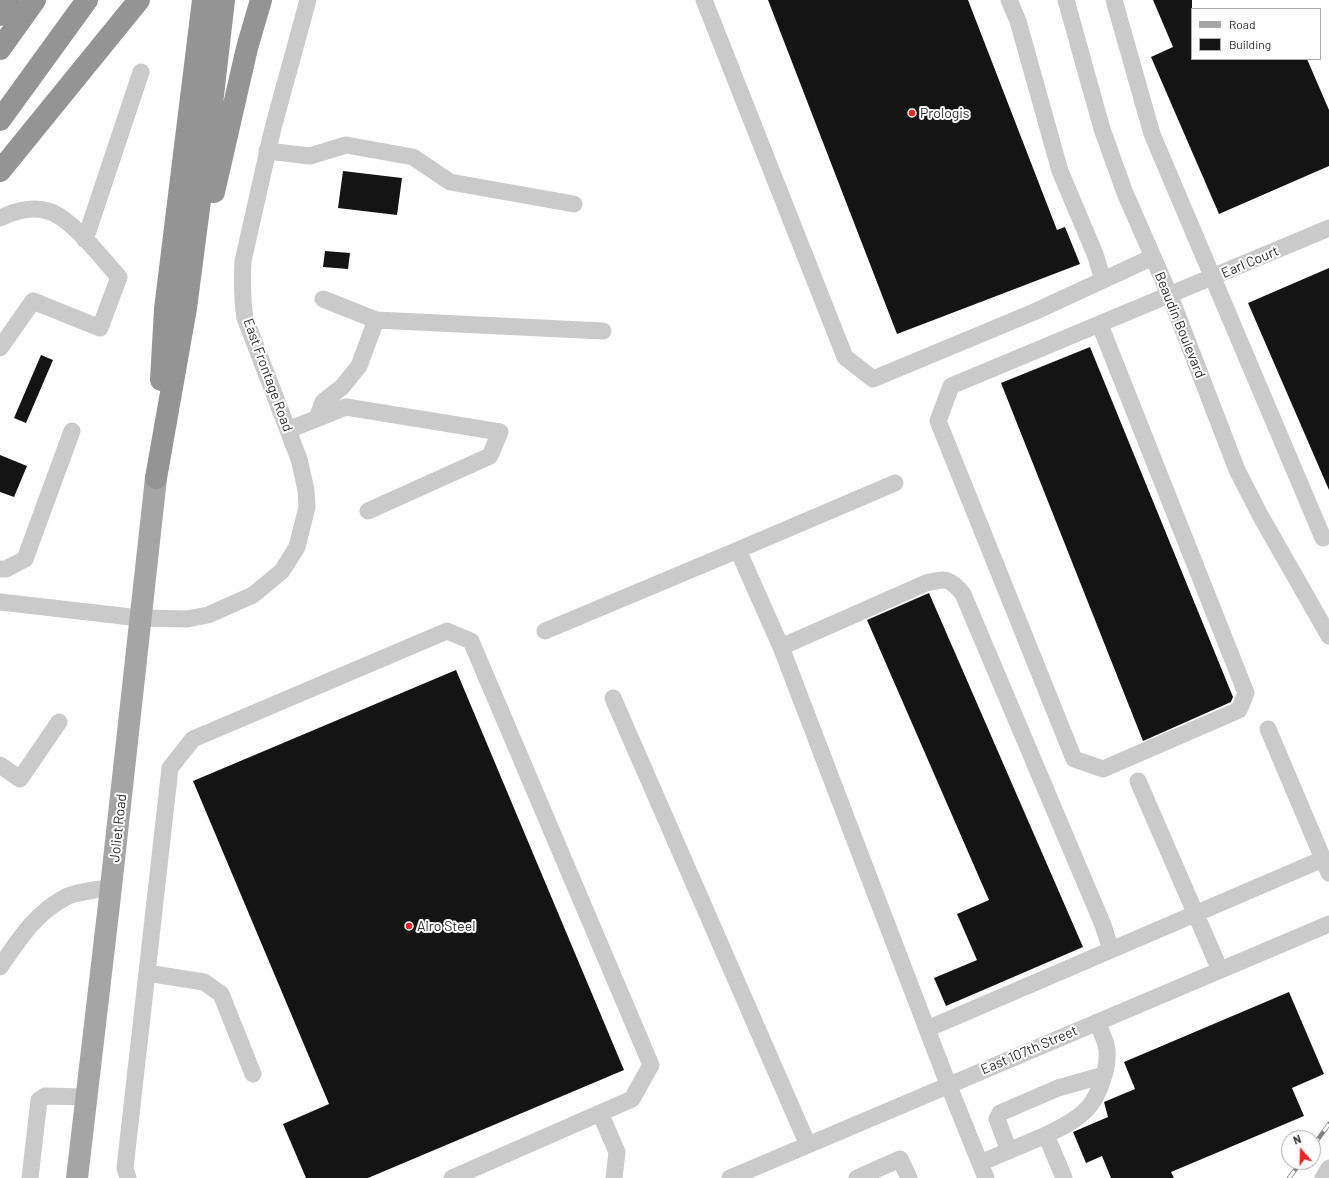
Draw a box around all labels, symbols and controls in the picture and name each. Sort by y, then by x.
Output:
legend [1191,8,1321,60]
text: Road [1229,17,1256,31]
text: Building [1229,37,1271,51]
place label: Prologis [920,105,970,121]
marker: Prologis [907,108,917,118]
street label: Earl Court [1219,242,1281,282]
street label: Beaudin Boulevard [1151,269,1209,381]
street label: East Frontage Road [240,316,296,434]
street label: Joliet Road [106,793,130,863]
place label: Alro Steel [417,918,475,934]
marker: Alro Steel [404,921,414,931]
street label: East 107th Street [978,1022,1080,1078]
north arrow [1281,1130,1321,1170]
text: N [1291,1132,1303,1147]

